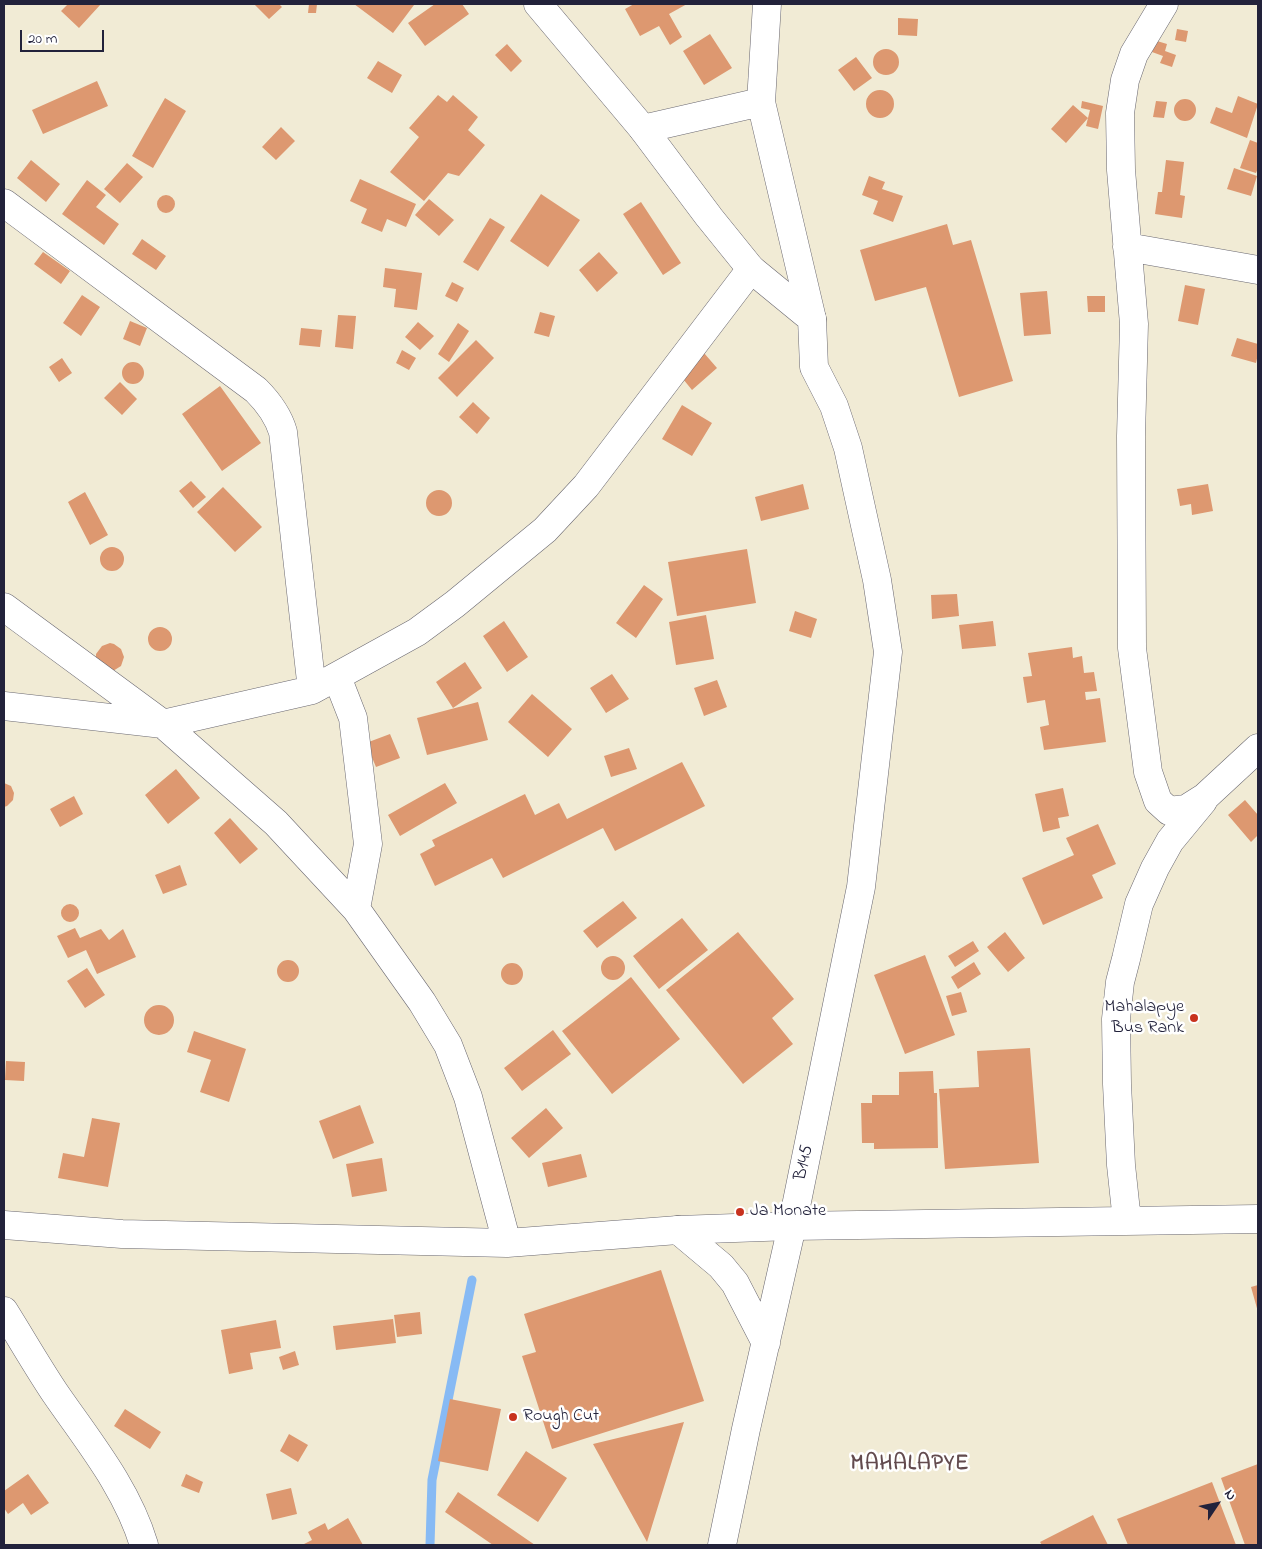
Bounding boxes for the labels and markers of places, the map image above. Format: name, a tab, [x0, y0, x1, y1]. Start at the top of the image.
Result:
place label: Mahalapye Bus Rank	[1104, 997, 1184, 1040]
marker: Mahalapye Bus Rank	[1188, 1012, 1200, 1024]
place label: Ja Monate	[750, 1201, 826, 1223]
marker: Ja Monate	[734, 1206, 746, 1218]
place label: Rough Cut	[523, 1406, 599, 1428]
marker: Rough Cut	[507, 1411, 519, 1423]

